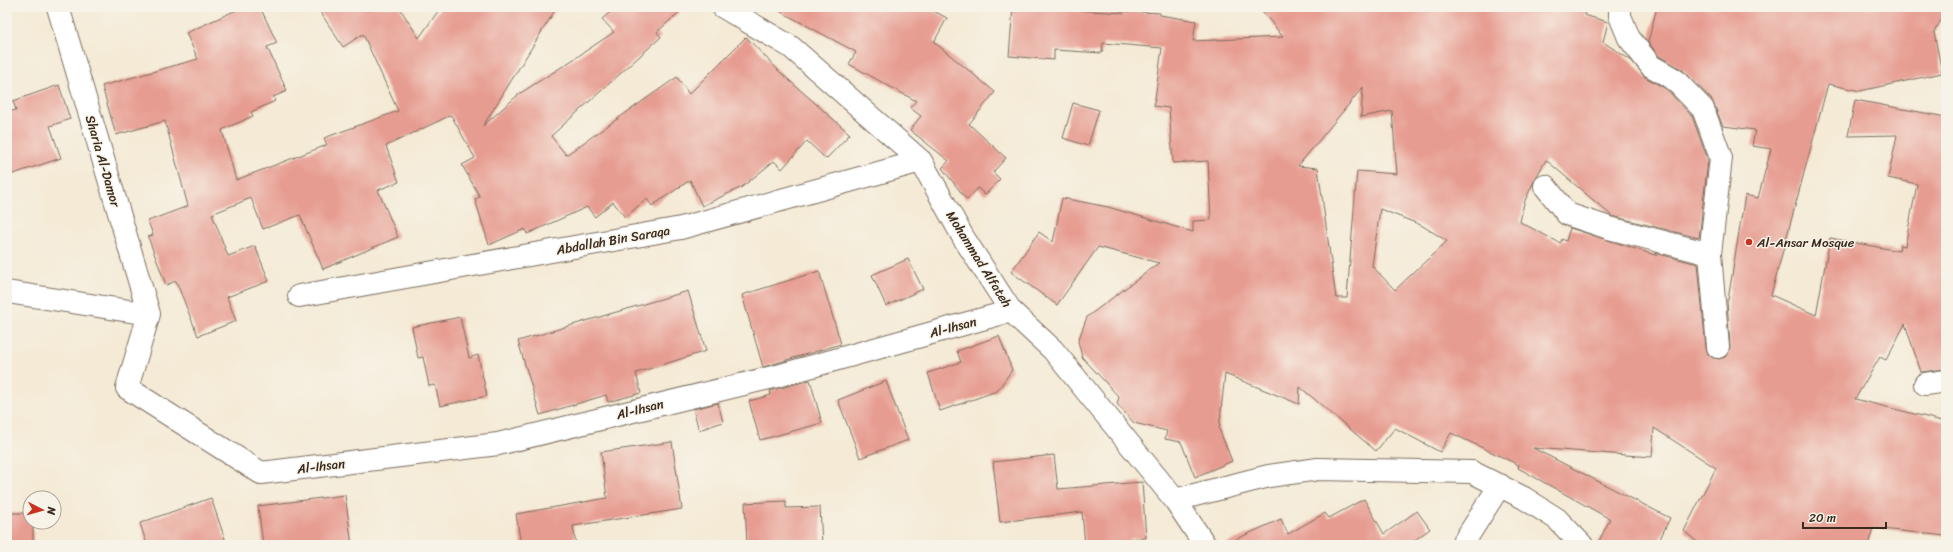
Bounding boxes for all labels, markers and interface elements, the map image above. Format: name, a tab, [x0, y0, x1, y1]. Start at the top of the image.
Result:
street label: Sharia Al-Damor	[79, 112, 127, 210]
street label: Mohammad Alfateh	[940, 206, 1018, 312]
street label: Abdallah Bin Saraqa	[553, 219, 672, 261]
place label: Al-Ansar Mosque	[1756, 231, 1855, 254]
marker: Al-Ansar Mosque	[1744, 237, 1754, 247]
street label: Al-Ihsan	[926, 310, 979, 345]
street label: Al-Ihsan	[613, 392, 666, 426]
street label: Al-Ihsan	[295, 452, 346, 480]
north arrow	[22, 490, 62, 530]
scale bar	[1803, 504, 1886, 530]
text: N	[42, 505, 61, 516]
text: 20 m	[1809, 507, 1836, 529]

